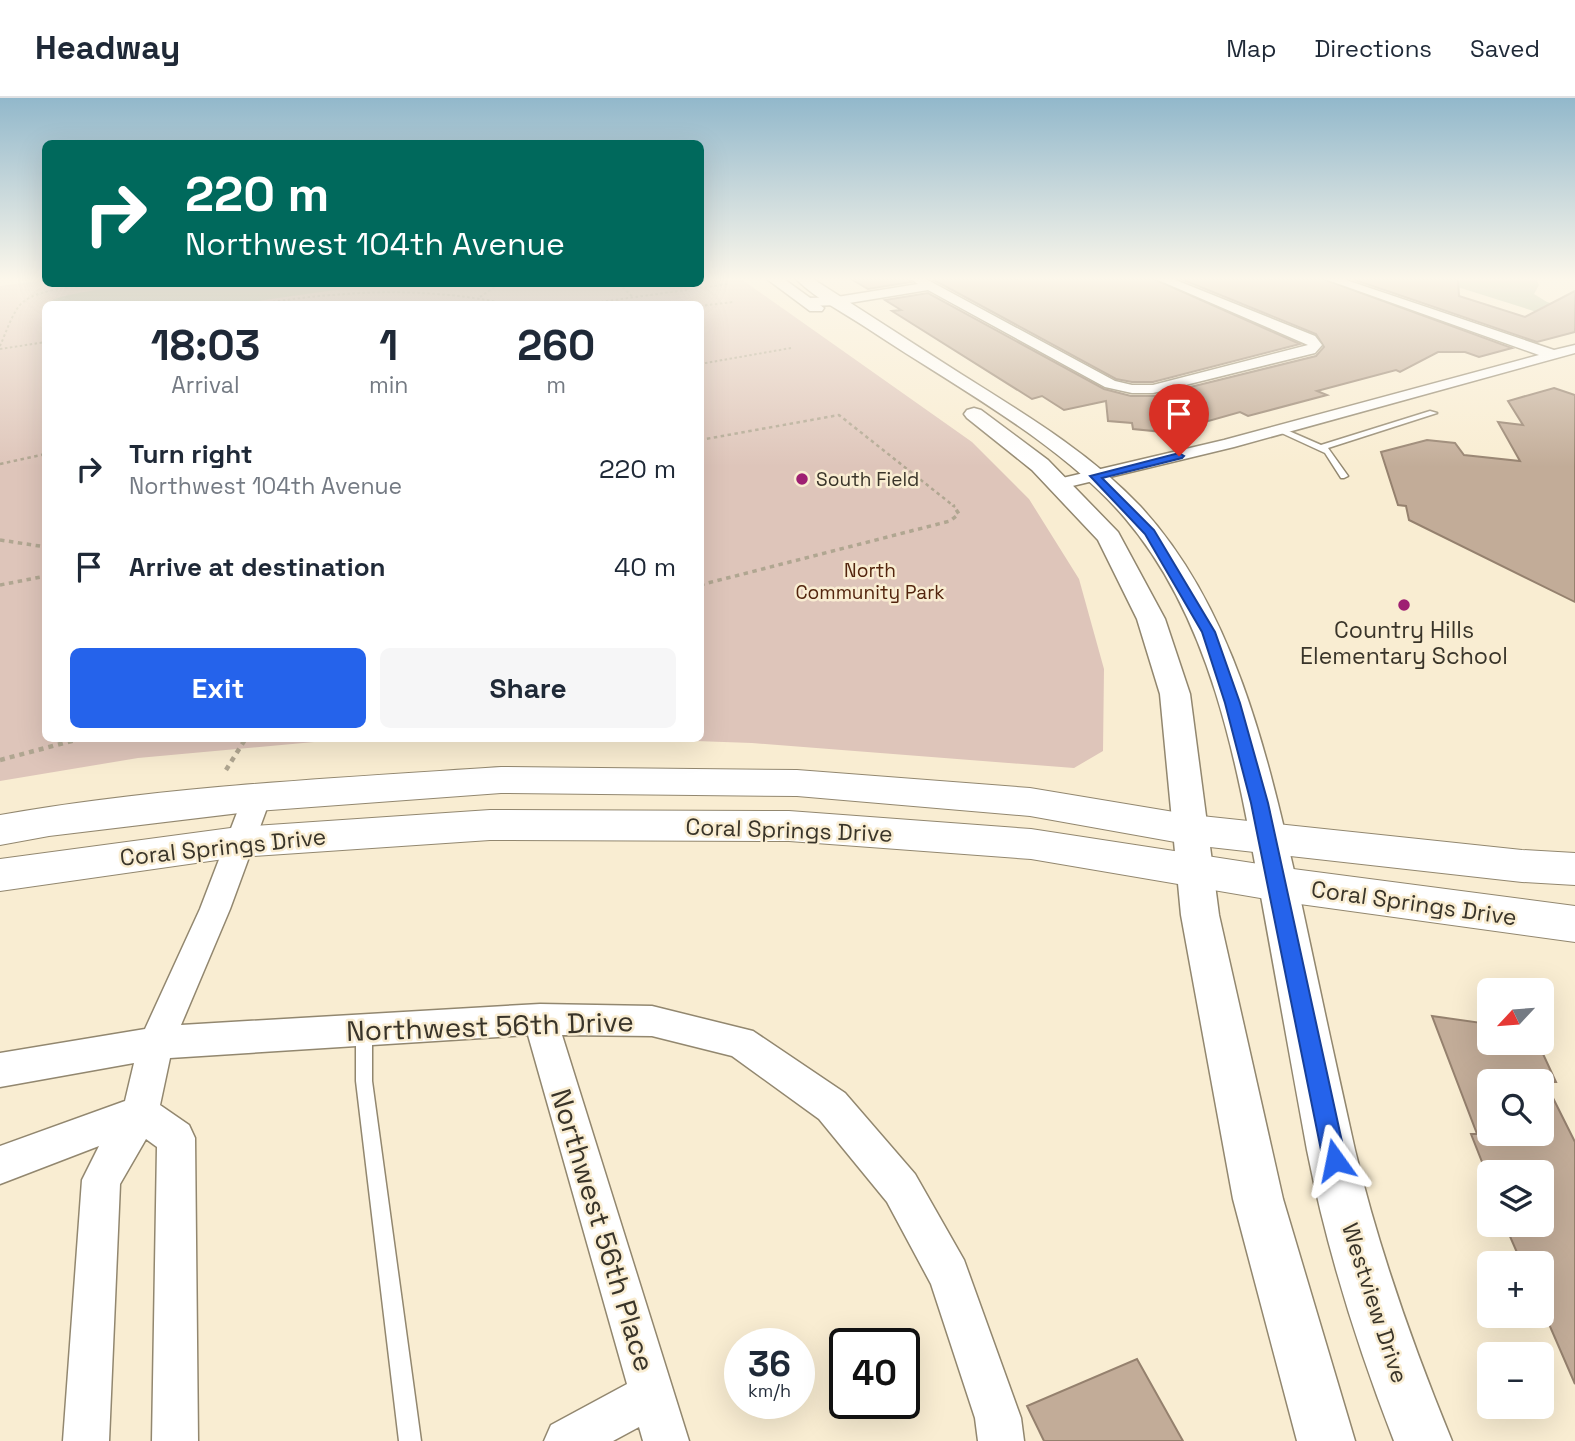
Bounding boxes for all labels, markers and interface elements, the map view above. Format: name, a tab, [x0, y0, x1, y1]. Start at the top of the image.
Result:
text: Headway	[35, 27, 180, 69]
text: Map	[1226, 33, 1276, 64]
text: Directions	[1314, 33, 1432, 64]
text: Saved	[1470, 33, 1540, 64]
text: 220 m	[185, 163, 329, 225]
icon: right	[70, 168, 161, 259]
text: Northwest 104th Avenue	[185, 224, 565, 264]
text: 18:03	[151, 319, 260, 372]
text: 1	[379, 319, 398, 372]
text: 260	[517, 319, 595, 372]
text: Arrival	[171, 370, 240, 400]
text: min	[369, 370, 408, 400]
text: m	[546, 370, 566, 400]
pin	[1149, 384, 1209, 456]
icon: arrive	[1160, 395, 1198, 433]
text: Turn right	[129, 437, 253, 471]
icon: right	[70, 450, 108, 488]
text: 220 m	[599, 452, 676, 486]
place label: South Field	[816, 467, 919, 492]
text: Northwest 104th Avenue	[129, 471, 402, 501]
marker: South Field	[794, 471, 810, 487]
icon: arrive	[70, 548, 108, 586]
text: Arrive at destination	[129, 550, 386, 584]
text: 40 m	[614, 550, 676, 584]
park label: North Community Park	[795, 558, 945, 605]
marker: Country Hills Elementary School	[1396, 597, 1412, 613]
place label: Country Hills Elementary School	[1300, 615, 1508, 671]
button: Exit	[70, 648, 366, 728]
button: Share	[380, 648, 676, 728]
street label: Coral Springs Drive	[685, 811, 893, 849]
street label: Coral Springs Drive	[118, 821, 328, 873]
street label: Coral Springs Drive	[1309, 874, 1519, 932]
north arrow	[1477, 978, 1554, 1055]
map controls	[1477, 978, 1554, 1419]
street label: Northwest 56th Drive	[346, 1003, 634, 1049]
button: search	[1477, 1069, 1554, 1146]
street label: Northwest 56th Place	[543, 1084, 663, 1376]
position arrow	[1298, 1123, 1372, 1197]
button: layers	[1477, 1160, 1554, 1237]
street label: Westview Drive	[1335, 1219, 1415, 1387]
button: +	[1477, 1251, 1554, 1328]
speed limit sign: 40	[829, 1328, 920, 1419]
text: 36	[748, 1342, 791, 1386]
button: −	[1477, 1342, 1554, 1419]
text: km/h	[748, 1379, 791, 1402]

